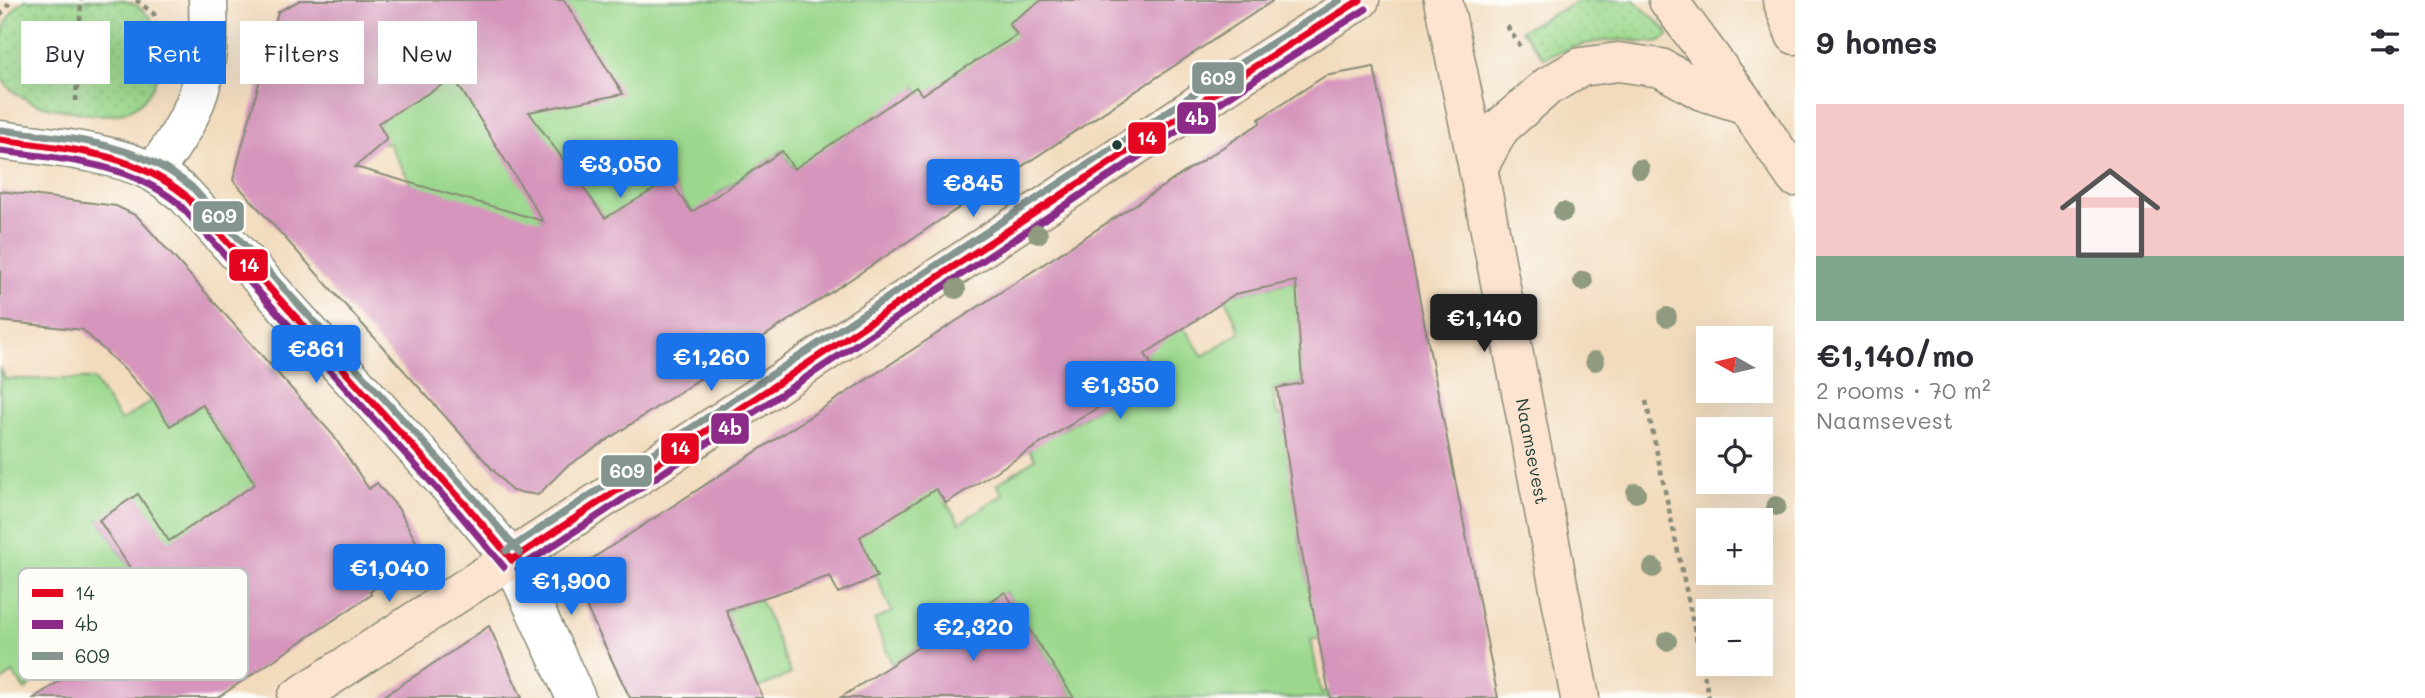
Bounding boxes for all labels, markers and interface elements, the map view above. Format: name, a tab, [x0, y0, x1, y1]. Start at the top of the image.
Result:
chip: Buy	[21, 21, 110, 84]
chip: Rent	[124, 21, 226, 84]
chip: Filters	[240, 21, 364, 84]
chip: New	[378, 21, 477, 84]
text: 9 homes	[1816, 22, 1937, 62]
icon: filters	[2366, 23, 2404, 61]
line badge: 609	[1191, 61, 1245, 95]
text: 609	[1200, 65, 1236, 90]
line badge: 4b	[1176, 101, 1217, 135]
text: 4b	[1185, 105, 1209, 130]
line badge: 14	[1127, 121, 1167, 155]
text: 14	[1137, 125, 1157, 150]
unlabelled marker	[1110, 138, 1124, 152]
pin: €3,050	[563, 140, 677, 200]
text: €3,050	[579, 148, 661, 178]
icon: home	[2047, 150, 2173, 276]
pin: €845	[932, 160, 1014, 219]
text: €845	[943, 167, 1003, 197]
line badge: 609	[192, 200, 245, 233]
text: 609	[201, 203, 237, 228]
line badge: 14	[228, 248, 269, 282]
text: 14	[239, 252, 259, 277]
pin: €1,140	[1427, 294, 1541, 354]
text: €1,140	[1446, 302, 1522, 332]
pin: €861	[275, 326, 357, 385]
north arrow	[1696, 326, 1773, 402]
map controls	[1696, 326, 1773, 676]
text: €861	[287, 333, 345, 363]
pin: €1,260	[654, 334, 768, 393]
text: €1,140/mo	[1816, 335, 1974, 375]
text: €1,260	[672, 341, 750, 371]
pin: €1,350	[1063, 362, 1177, 421]
text: €1,350	[1081, 369, 1159, 399]
text: 2 rooms · 70 m²	[1816, 375, 1991, 405]
street label: Naamsevest	[1511, 396, 1554, 506]
text: Naamsevest	[1816, 405, 1953, 435]
line badge: 4b	[710, 412, 750, 445]
text: 4b	[718, 415, 742, 440]
button: locate	[1696, 417, 1773, 494]
line badge: 14	[660, 432, 700, 465]
text: 14	[670, 435, 690, 460]
line badge: 609	[600, 454, 653, 488]
text: 609	[609, 458, 645, 483]
button: +	[1696, 508, 1773, 585]
pin: €1,040	[332, 544, 446, 604]
text: €1,040	[349, 552, 429, 582]
pin: €1,900	[514, 558, 628, 617]
text: €1,900	[531, 565, 611, 595]
legend	[18, 568, 248, 680]
text: 14	[75, 580, 95, 605]
button: −	[1696, 599, 1773, 676]
pin: €2,320	[916, 604, 1030, 663]
text: 4b	[75, 611, 98, 636]
text: €2,320	[933, 611, 1013, 641]
text: 609	[75, 643, 109, 668]

